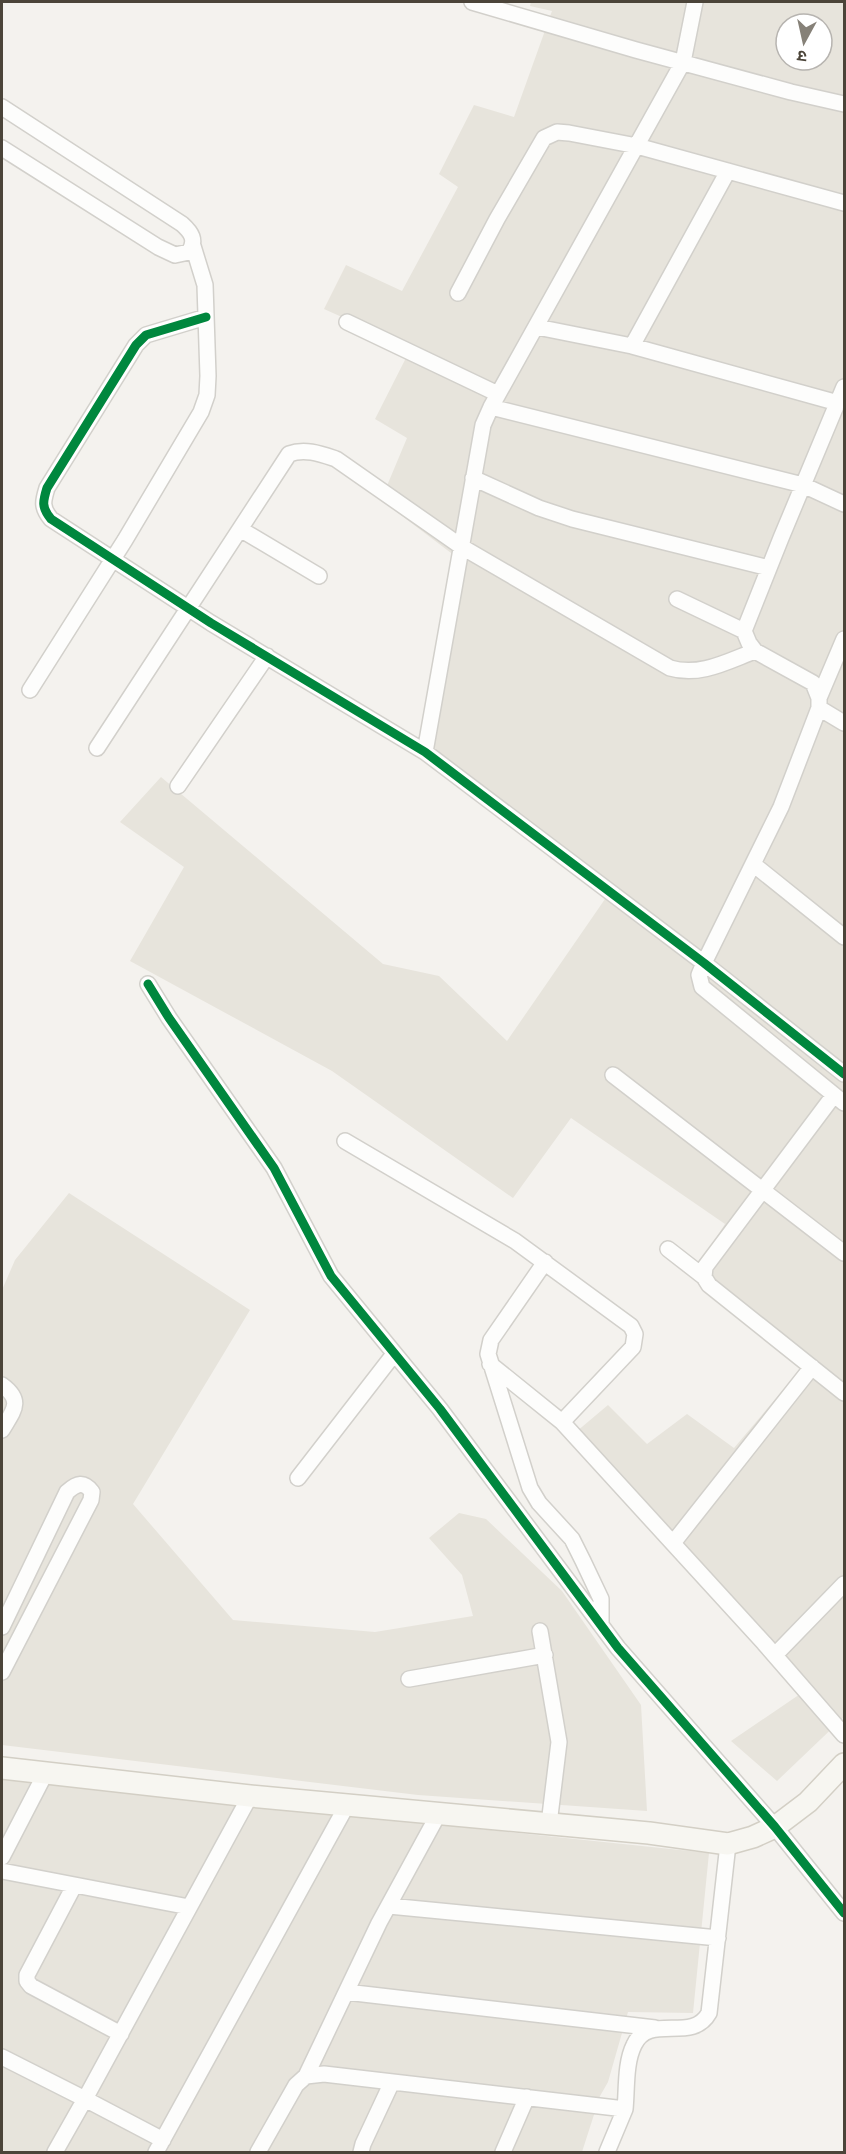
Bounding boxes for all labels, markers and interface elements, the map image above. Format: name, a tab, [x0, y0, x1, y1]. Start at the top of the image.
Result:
north arrow	[774, 12, 834, 72]
text: उ	[795, 44, 808, 69]

